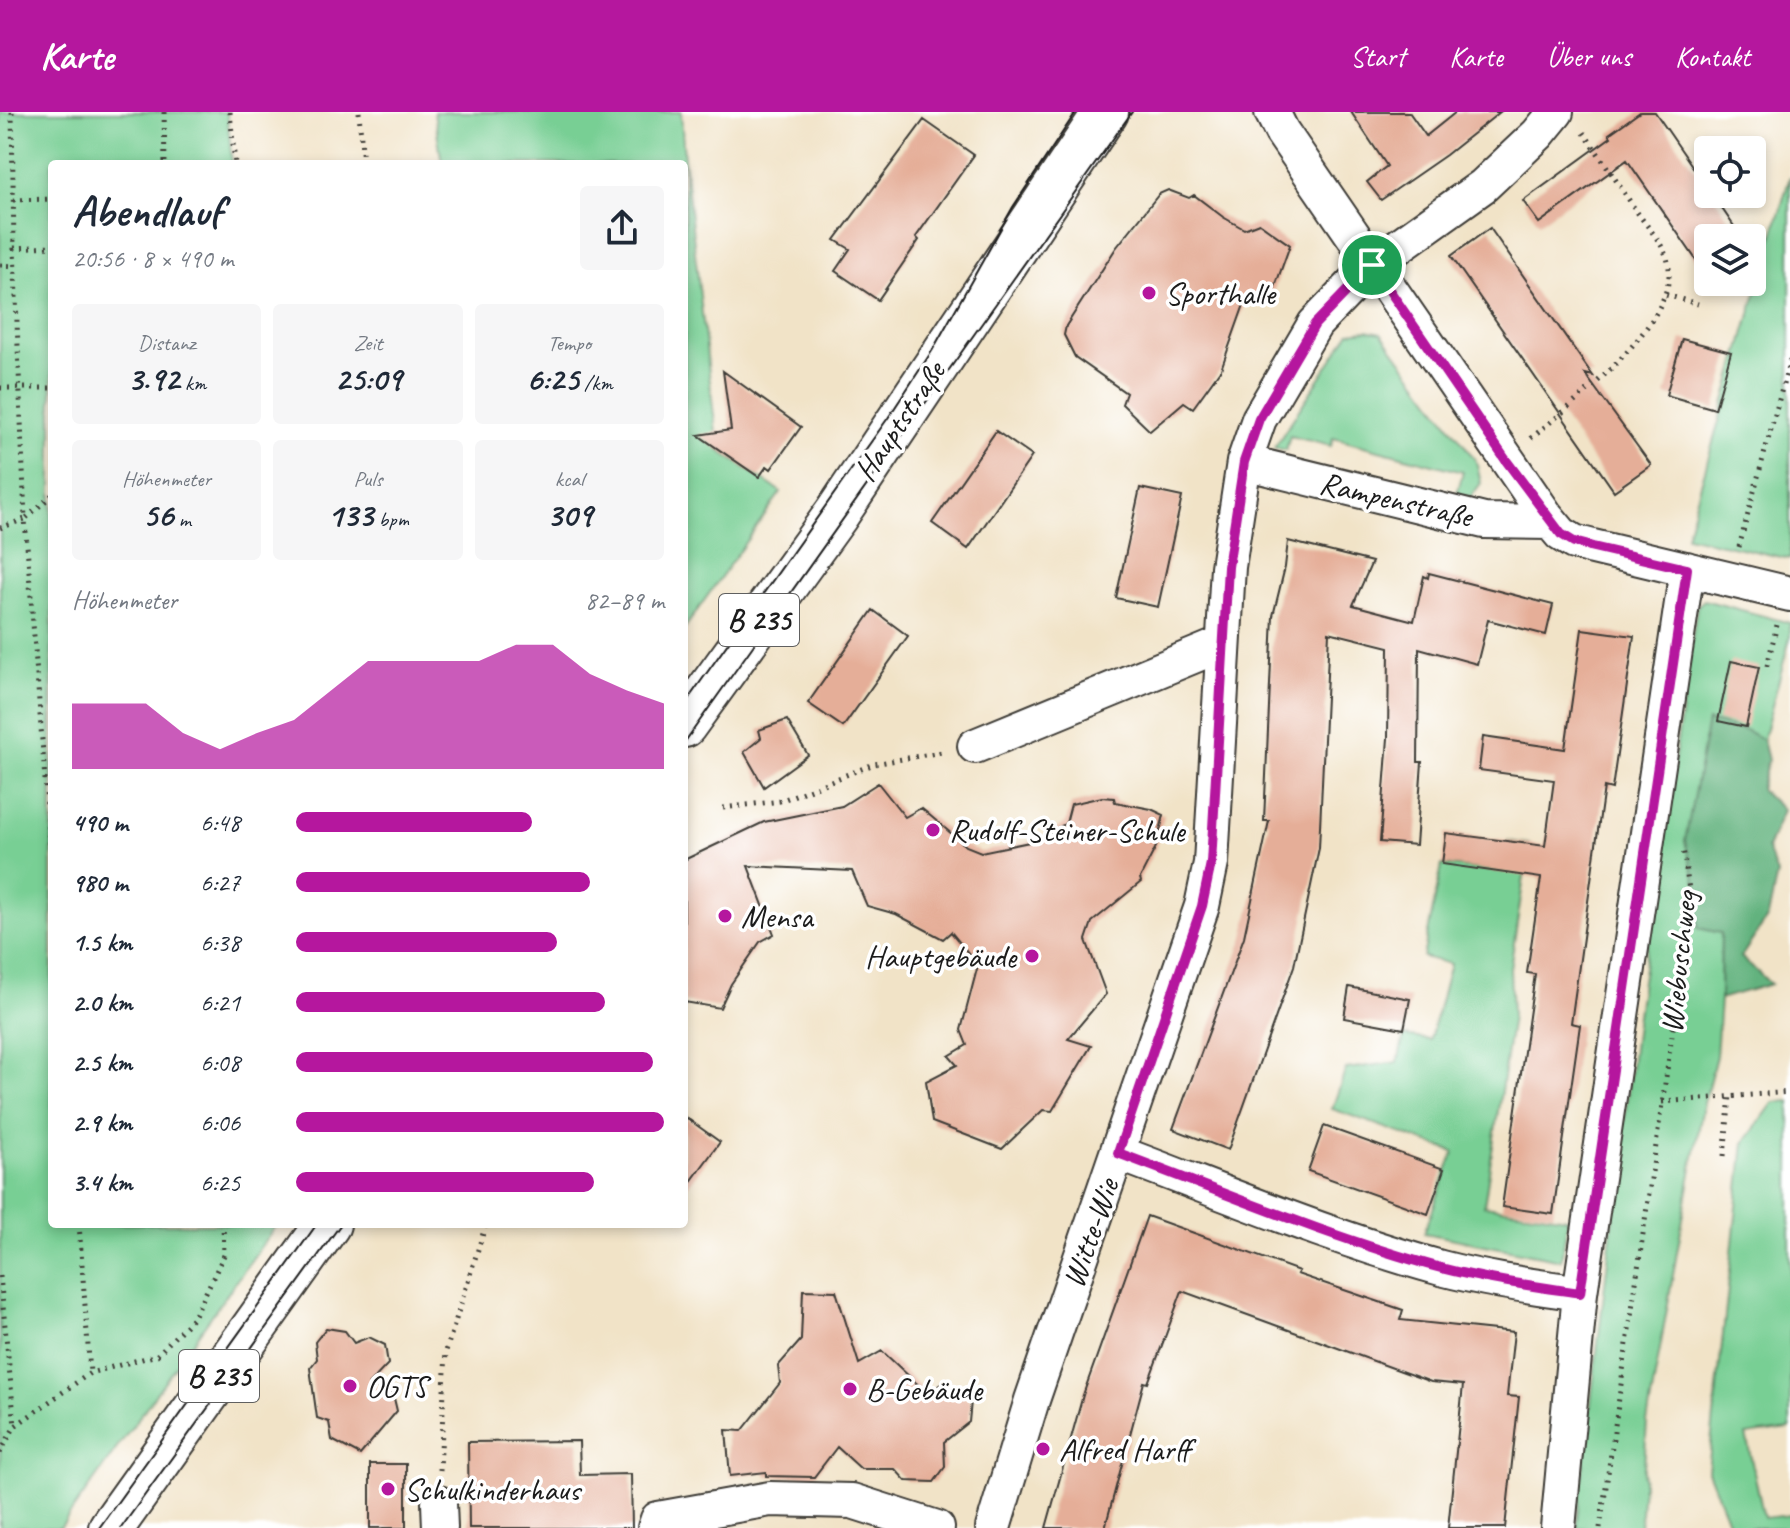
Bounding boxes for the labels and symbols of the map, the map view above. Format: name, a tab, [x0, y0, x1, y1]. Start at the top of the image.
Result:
pin	[1338, 231, 1406, 299]
place label: Sporthalle	[1165, 273, 1278, 314]
marker: Sporthalle	[1140, 284, 1158, 302]
street label: Hauptstraße	[844, 351, 956, 489]
street label: Rampenstraße	[1316, 462, 1479, 537]
road number: B 235	[719, 594, 799, 646]
place label: Rudolf-Steiner-Schule	[949, 810, 1187, 851]
marker: Rudolf-Steiner-Schule	[924, 821, 942, 839]
street label: Wiebuschweg	[1651, 888, 1706, 1035]
place label: Mensa	[741, 896, 815, 937]
marker: Mensa	[716, 907, 734, 925]
place label: Hauptgebäude	[865, 936, 1019, 977]
marker: Hauptgebäude	[1023, 947, 1041, 965]
street label: Witte-Wie	[1053, 1171, 1129, 1293]
road number: B 235	[179, 1350, 259, 1402]
place label: OGTS	[366, 1366, 432, 1407]
place label: B-Gebäude	[866, 1369, 984, 1410]
marker: OGTS	[341, 1377, 359, 1395]
marker: B-Gebäude	[841, 1380, 859, 1398]
place label: Alfred Harff	[1059, 1429, 1197, 1470]
marker: Alfred Harff	[1034, 1440, 1052, 1458]
place label: Schulkinderhaus	[404, 1469, 583, 1510]
marker: Schulkinderhaus	[379, 1480, 397, 1498]

